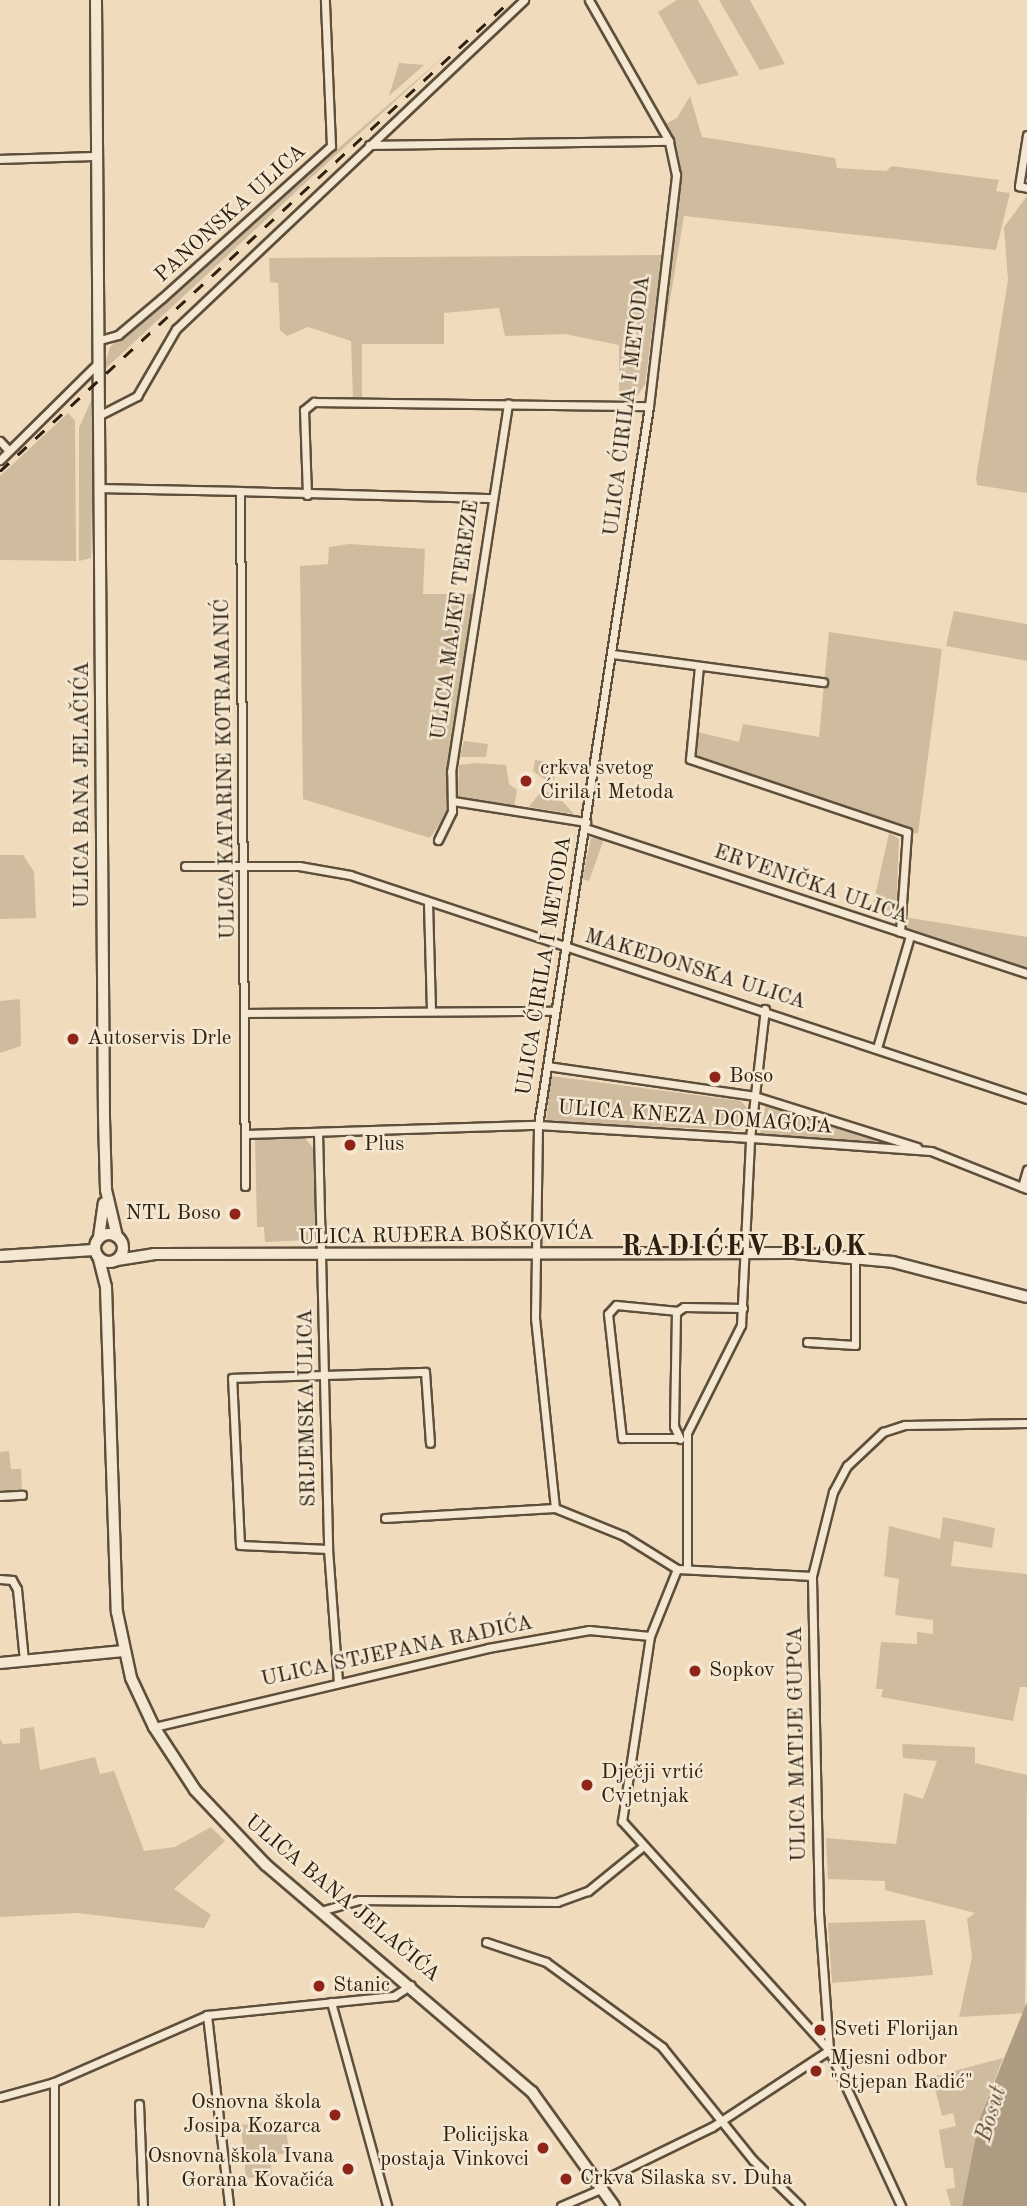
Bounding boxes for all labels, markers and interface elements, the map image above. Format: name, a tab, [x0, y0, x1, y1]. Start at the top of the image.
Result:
street label: PANONSKA ULICA	[150, 140, 312, 288]
street label: ULICA ĆIRILA I METODA	[600, 274, 656, 538]
street label: ULICA MAJKE TEREZE	[427, 498, 485, 742]
street label: ULICA KATARINE KOTRAMANIĆ	[210, 598, 242, 940]
street label: ULICA BANA JELAČIĆA	[70, 661, 96, 909]
place label: crkva svetog Ćirila i Metoda	[540, 756, 674, 806]
marker: crkva svetog Ćirila i Metoda	[518, 773, 534, 789]
street label: ULICA ĆIRILA I METODA	[512, 834, 578, 1098]
street label: ERVENIČKA ULICA	[710, 840, 912, 930]
street label: MAKEDONSKA ULICA	[581, 924, 809, 1016]
place label: Autoservis Drle	[87, 1026, 232, 1052]
marker: Autoservis Drle	[65, 1031, 81, 1047]
place label: Boso	[729, 1064, 773, 1090]
marker: Boso	[707, 1069, 723, 1085]
street label: ULICA KNEZA DOMAGOJA	[557, 1096, 833, 1140]
place label: Plus	[364, 1132, 404, 1158]
marker: Plus	[342, 1137, 358, 1153]
place label: NTL Boso	[125, 1201, 221, 1227]
marker: NTL Boso	[227, 1206, 243, 1222]
street label: ULICA RUĐERA BOŠKOVIĆA	[298, 1221, 594, 1251]
district label: RADIĆEV BLOK	[623, 1231, 867, 1265]
street label: SRIJEMSKA ULICA	[294, 1309, 322, 1507]
street label: ULICA STJEPANA RADIĆA	[259, 1611, 535, 1693]
street label: ULICA MATIJE GUPCA	[783, 1626, 813, 1862]
place label: Sopkov	[709, 1658, 775, 1684]
marker: Sopkov	[687, 1663, 703, 1679]
place label: Dječji vrtić Cvjetnjak	[601, 1760, 703, 1810]
marker: Dječji vrtić Cvjetnjak	[579, 1777, 595, 1793]
street label: ULICA BANA JELAČIĆA	[239, 1810, 445, 1988]
place label: Stanic	[333, 1973, 390, 1999]
marker: Stanic	[311, 1978, 327, 1994]
place label: Sveti Florijan	[834, 2017, 959, 2043]
marker: Sveti Florijan	[812, 2022, 828, 2038]
place label: Mjesni odbor "Stjepan Radić"	[830, 2046, 973, 2096]
marker: Mjesni odbor "Stjepan Radić"	[808, 2063, 824, 2079]
water label: Bosut	[971, 2083, 1013, 2145]
place label: Osnovna škola Josipa Kozarca	[183, 2090, 321, 2140]
marker: Osnovna škola Josipa Kozarca	[327, 2107, 343, 2123]
place label: Policijska postaja Vinkovci	[380, 2123, 529, 2173]
marker: Policijska postaja Vinkovci	[535, 2140, 551, 2156]
place label: Osnovna škola Ivana Gorana Kovačića	[147, 2144, 334, 2194]
marker: Osnovna škola Ivana Gorana Kovačića	[340, 2161, 356, 2177]
place label: Crkva Silaska sv. Duha	[580, 2166, 793, 2192]
marker: Crkva Silaska sv. Duha	[558, 2171, 574, 2187]

